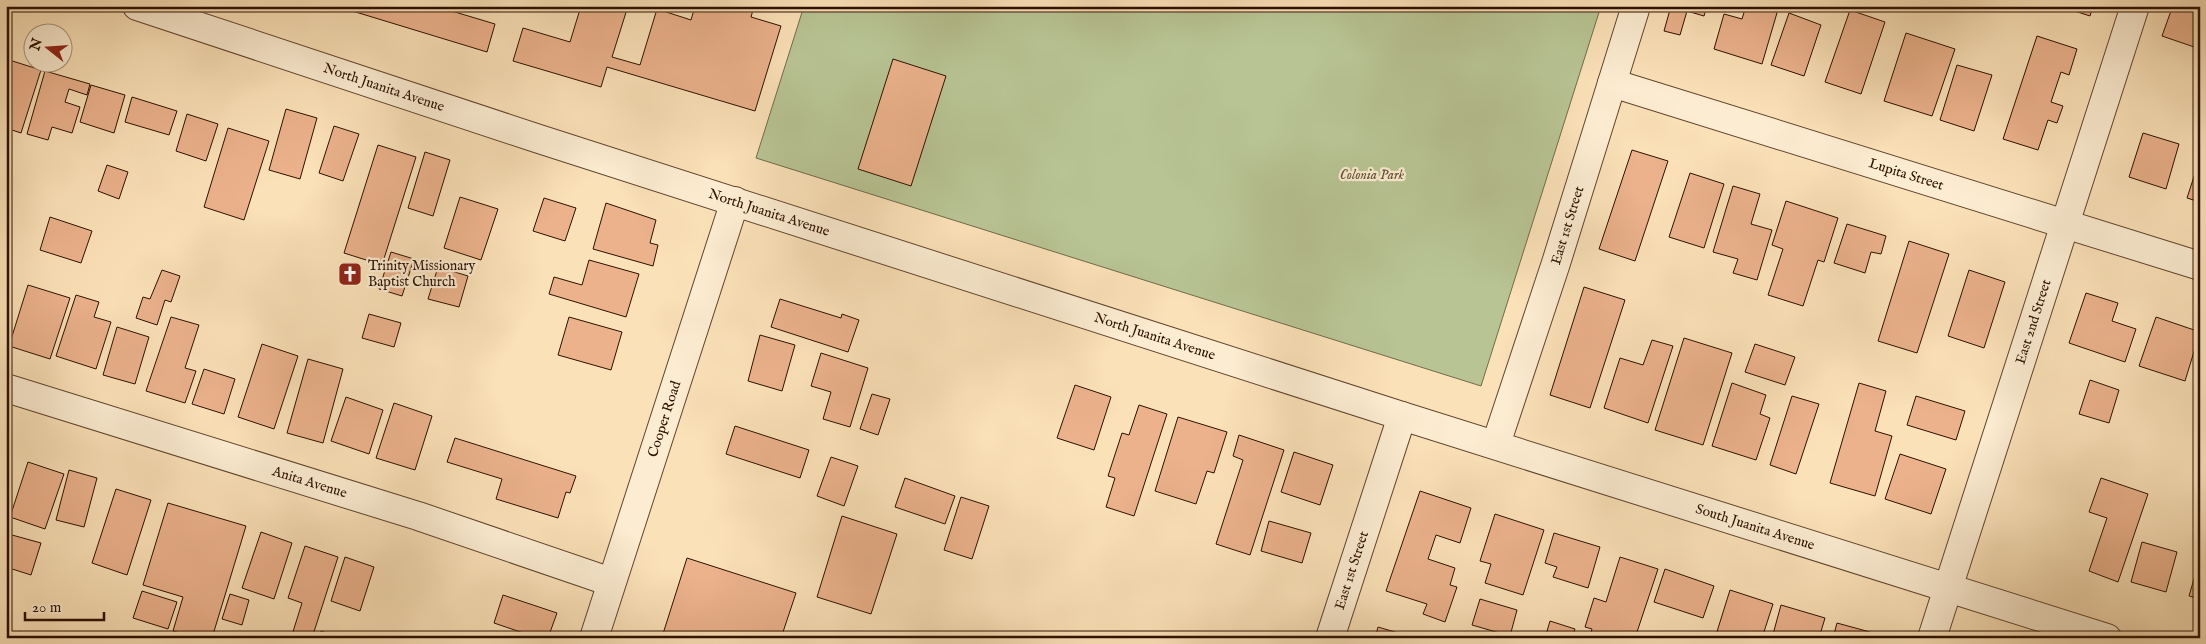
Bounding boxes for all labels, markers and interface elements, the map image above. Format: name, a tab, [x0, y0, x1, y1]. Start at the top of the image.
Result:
north arrow	[22, 22, 72, 72]
text: N	[26, 36, 47, 54]
street label: North Juanita Avenue	[321, 59, 447, 116]
street label: Lupita Street	[1867, 154, 1946, 195]
park label: Colonia Park	[1340, 166, 1405, 184]
street label: East 1st Street	[1547, 184, 1588, 267]
street label: North Juanita Avenue	[706, 185, 832, 241]
place label: Trinity Missionary Baptist Church	[368, 257, 476, 291]
church icon: Trinity Missionary Baptist Church	[337, 261, 363, 287]
street label: East 2nd Street	[2012, 277, 2056, 367]
street label: North Juanita Avenue	[1092, 309, 1218, 365]
street label: Cooper Road	[644, 378, 685, 459]
street label: Anita Avenue	[269, 462, 350, 503]
street label: South Juanita Avenue	[1693, 500, 1817, 555]
street label: East 1st Street	[1331, 529, 1373, 612]
scale bar	[25, 589, 104, 621]
text: 20 m	[32, 598, 62, 617]

